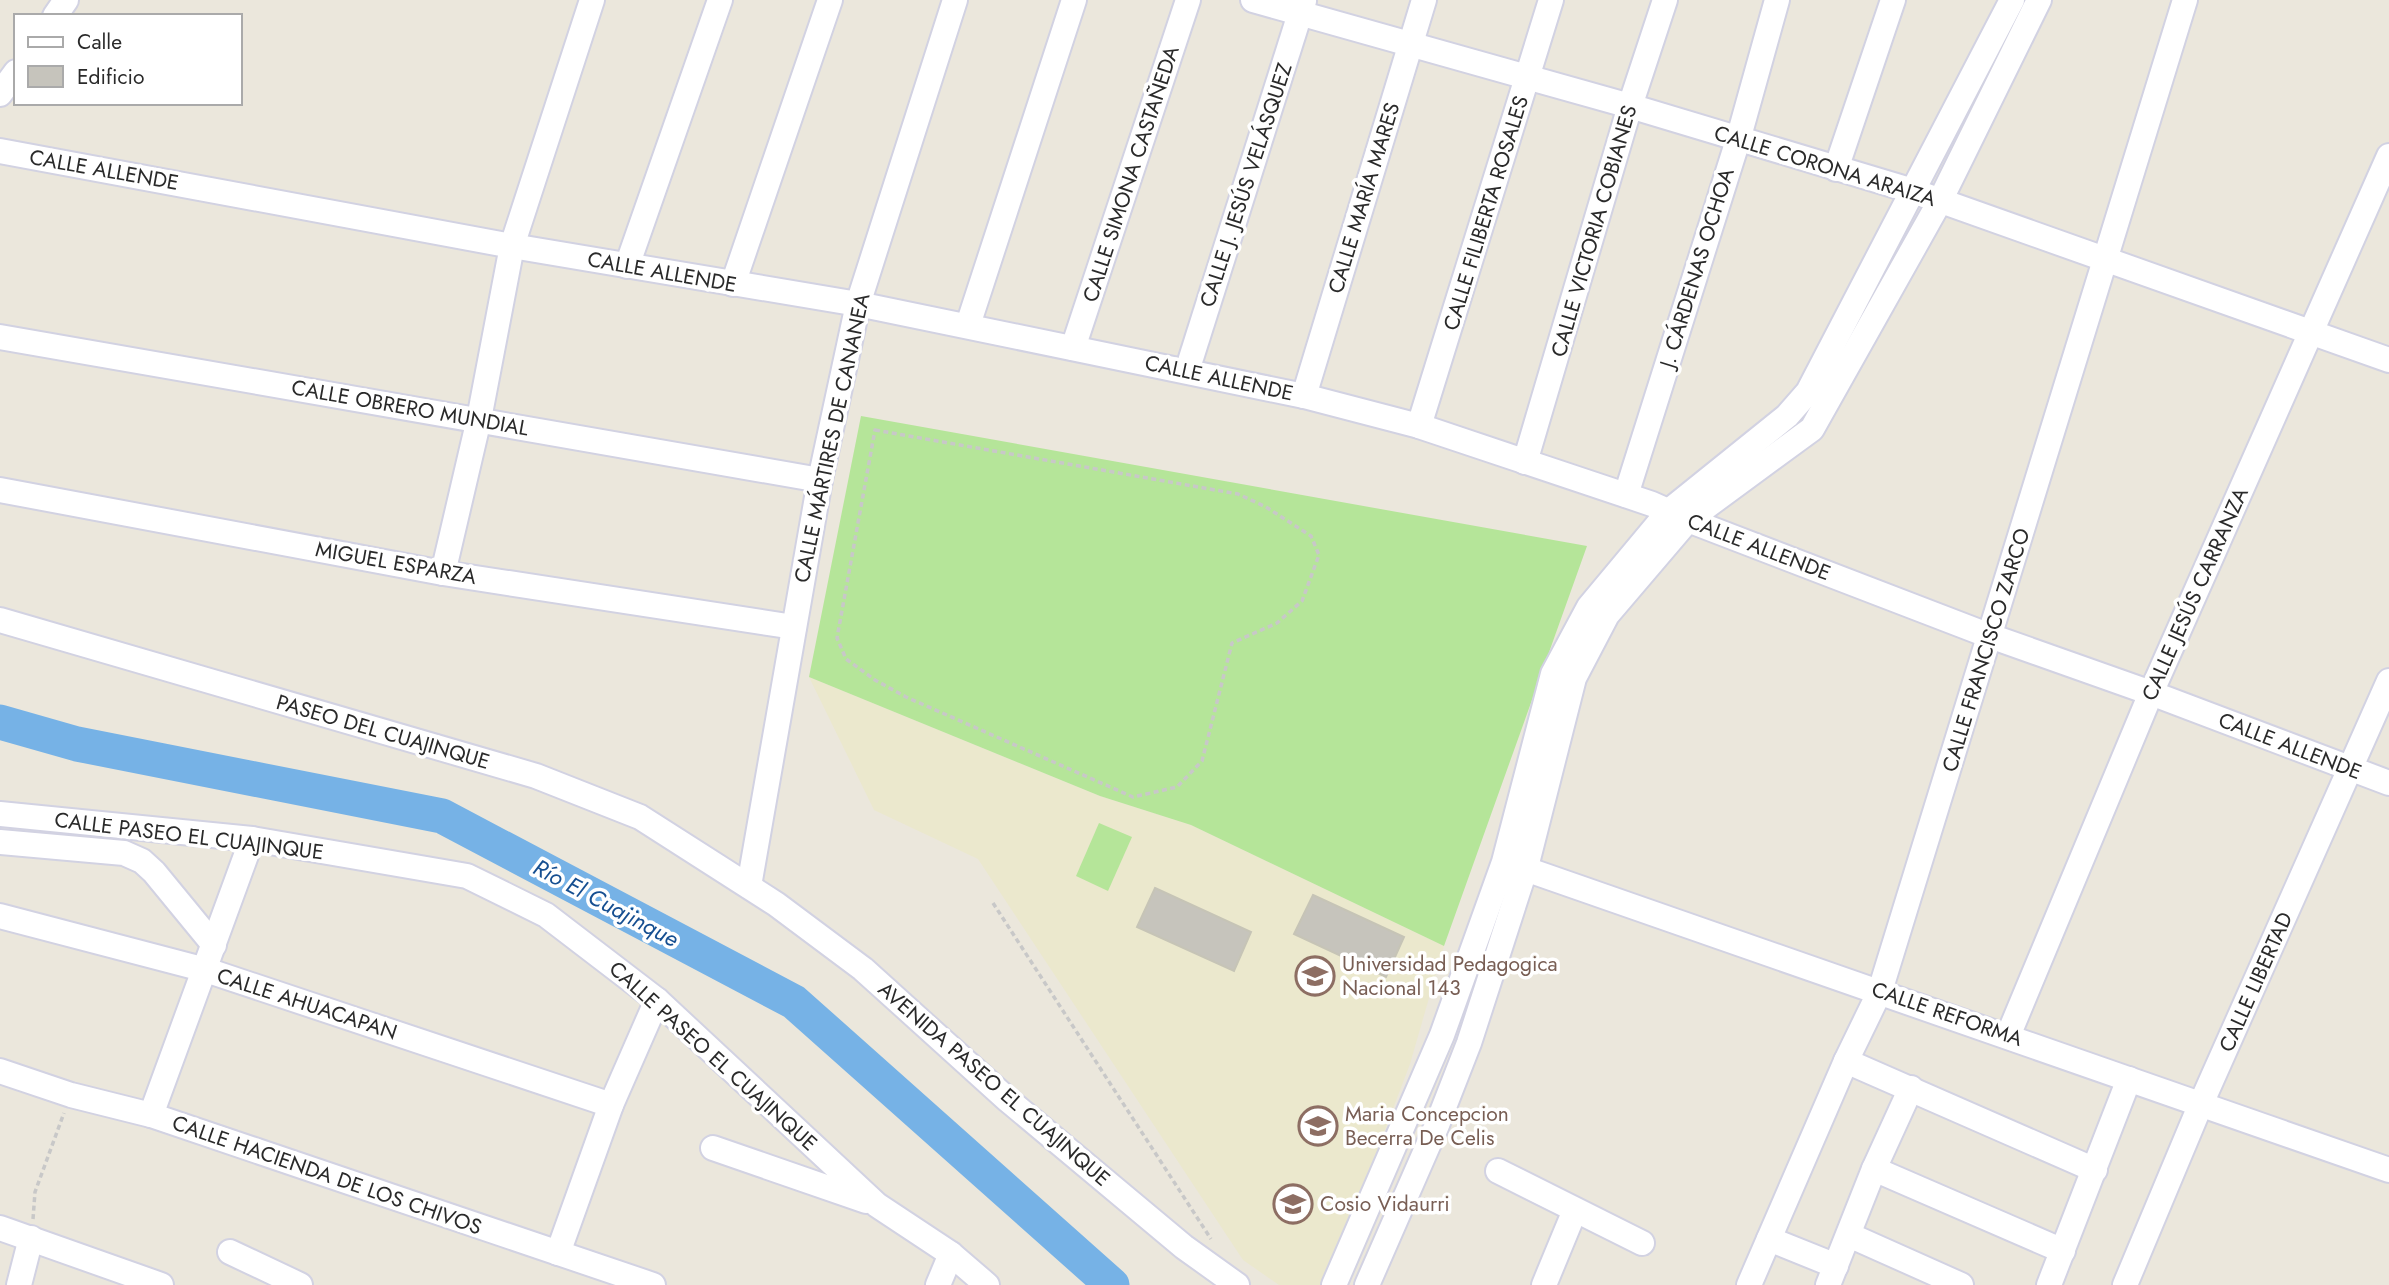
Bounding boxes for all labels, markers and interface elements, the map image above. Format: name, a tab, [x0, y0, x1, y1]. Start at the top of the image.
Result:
legend	[14, 14, 242, 105]
text: Calle	[77, 27, 122, 57]
street label: CALLE SIMONA CASTAÑEDA	[1075, 42, 1187, 306]
street label: CALLE J. JESÚS VELÁSQUEZ	[1192, 59, 1300, 311]
text: Edificio	[77, 62, 144, 92]
street label: CALLE FILIBERTA ROSALES	[1436, 92, 1536, 334]
street label: CALLE MARÍA MARES	[1321, 99, 1407, 297]
street label: CALLE VICTORIA COBIANES	[1544, 101, 1644, 361]
street label: CALLE CORONA ARAIZA	[1710, 118, 1940, 214]
street label: CALLE ALLENDE	[27, 142, 181, 198]
street label: J. CÁRDENAS OCHOA	[1652, 165, 1742, 374]
street label: CALLE ALLENDE	[585, 244, 739, 300]
street label: CALLE MÁRTIRES DE CANANEA	[787, 290, 877, 586]
street label: CALLE ALLENDE	[1142, 348, 1296, 408]
street label: CALLE OBRERO MUNDIAL	[289, 372, 531, 444]
street label: CALLE JESÚS CARRANZA	[2134, 482, 2256, 705]
street label: CALLE ALLENDE	[1683, 506, 1835, 588]
street label: CALLE FRANCISCO ZARCO	[1935, 524, 2037, 776]
street label: MIGUEL ESPARZA	[313, 534, 479, 592]
street label: PASEO DEL CUAJINQUE	[273, 687, 493, 777]
street label: CALLE ALLENDE	[2214, 705, 2366, 787]
street label: CALLE PASEO EL CUAJINQUE	[53, 805, 325, 867]
water label: Río El Cuajinque	[527, 850, 685, 956]
street label: CALLE LIBERTAD	[2212, 907, 2300, 1057]
place label: Universidad Pedagogica Nacional 143	[1342, 949, 1558, 1003]
street label: CALLE PASEO EL CUAJINQUE	[602, 954, 824, 1158]
school or university icon: Universidad Pedagogica Nacional 143	[1294, 955, 1336, 997]
street label: CALLE AHUACAPAN	[213, 961, 401, 1047]
street label: CALLE REFORMA	[1868, 974, 2027, 1054]
street label: AVENIDA PASEO EL CUAJINQUE	[871, 975, 1117, 1193]
place label: Maria Concepcion Becerra De Celis	[1345, 1099, 1509, 1153]
school or university icon: Maria Concepcion Becerra De Celis	[1297, 1105, 1339, 1147]
street label: CALLE HACIENDA DE LOS CHIVOS	[168, 1108, 486, 1242]
school or university icon: Cosio Vidaurri	[1272, 1183, 1314, 1225]
place label: Cosio Vidaurri	[1320, 1189, 1450, 1219]

